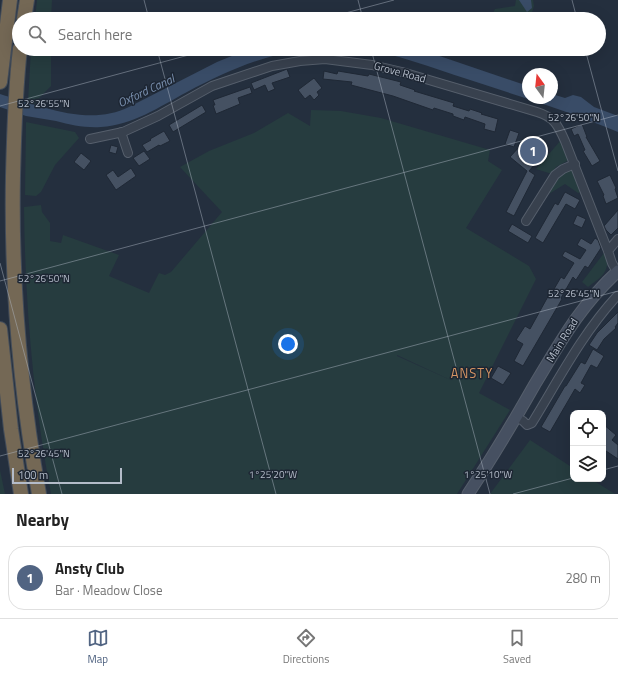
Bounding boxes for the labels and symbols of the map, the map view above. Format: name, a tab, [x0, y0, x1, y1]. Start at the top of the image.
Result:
street label: Grove Road	[372, 57, 428, 87]
water label: Oxford Canal	[114, 68, 179, 112]
north arrow	[522, 68, 558, 104]
text: 52°26'55"N	[18, 96, 70, 111]
text: 52°26'50"N	[548, 110, 600, 125]
pin: 1	[520, 136, 546, 166]
text: 52°26'50"N	[18, 271, 70, 286]
text: 52°26'45"N	[548, 286, 600, 301]
street label: Main Road	[542, 315, 582, 365]
your location	[278, 334, 298, 354]
district label: ANSTY	[451, 363, 493, 383]
text: 52°26'45"N	[18, 446, 70, 461]
scale bar	[12, 466, 122, 485]
text: 1°25'20"W	[249, 467, 297, 482]
text: 1°25'10"W	[464, 467, 512, 482]

